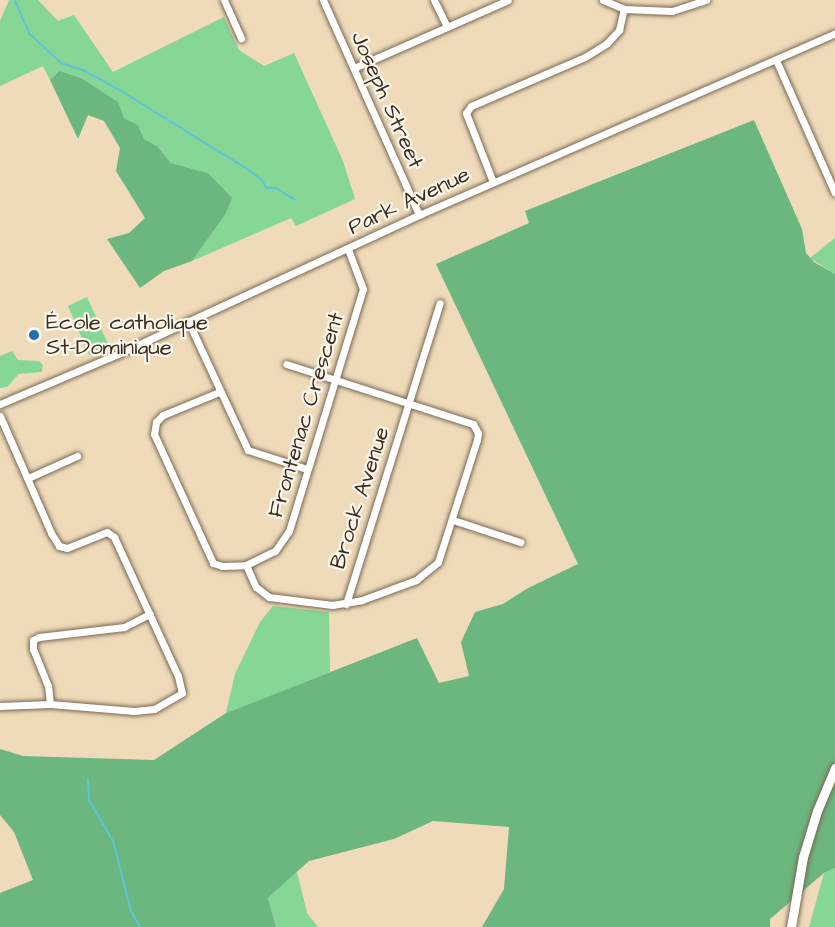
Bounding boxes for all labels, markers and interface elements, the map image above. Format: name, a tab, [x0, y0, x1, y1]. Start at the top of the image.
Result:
street label: Joseph Street	[345, 28, 429, 172]
street label: Park Avenue	[344, 161, 474, 241]
place label: École catholique St-Dominique	[46, 309, 208, 360]
street label: Frontenac Crescent	[262, 309, 350, 521]
marker: École catholique St-Dominique	[27, 328, 41, 342]
street label: Brock Avenue	[325, 424, 395, 572]

